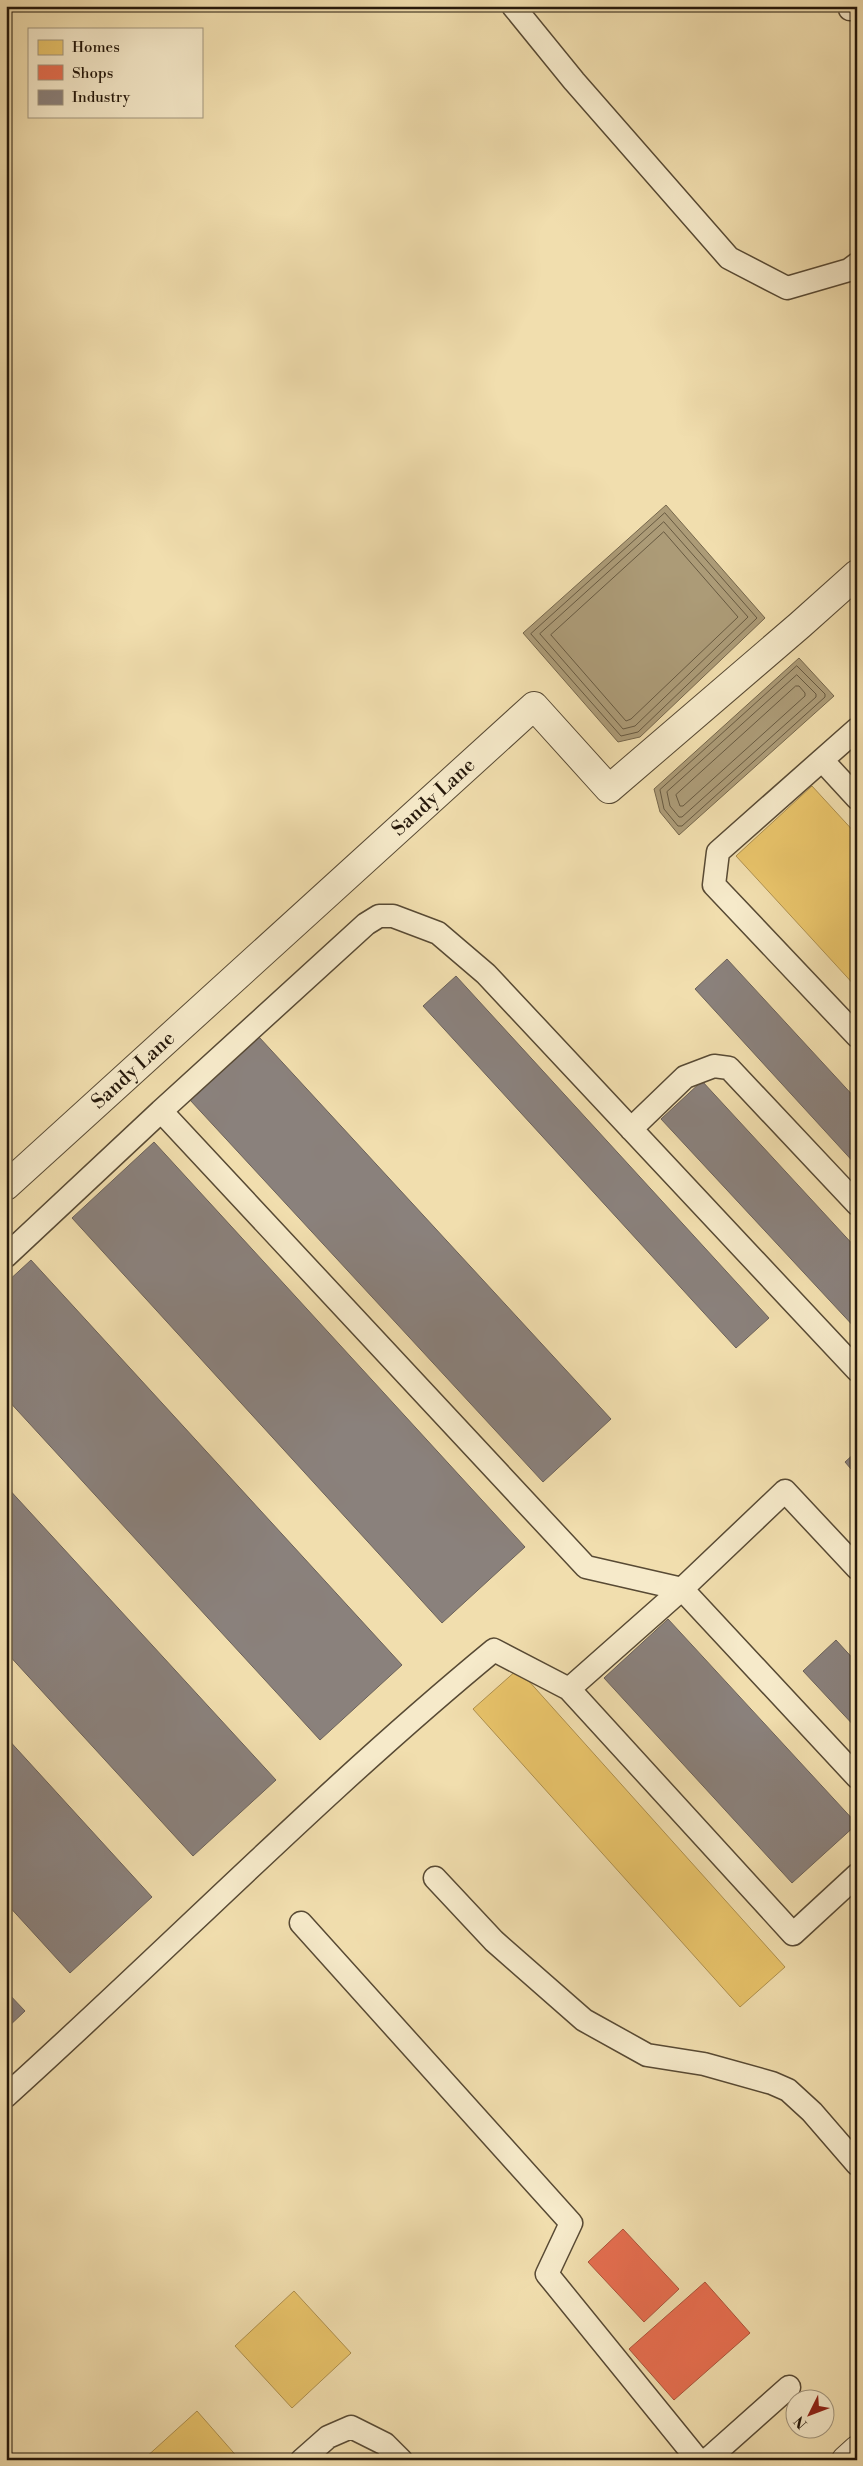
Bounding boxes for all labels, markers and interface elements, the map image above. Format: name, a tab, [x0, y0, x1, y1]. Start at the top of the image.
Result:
legend	[28, 28, 202, 118]
text: Homes	[72, 38, 120, 57]
text: Shops	[72, 64, 113, 83]
text: Industry	[72, 88, 131, 107]
street label: Sandy Lane	[387, 753, 481, 842]
street label: Sandy Lane	[86, 1026, 180, 1115]
north arrow	[786, 2388, 836, 2438]
text: N	[791, 2412, 811, 2432]

